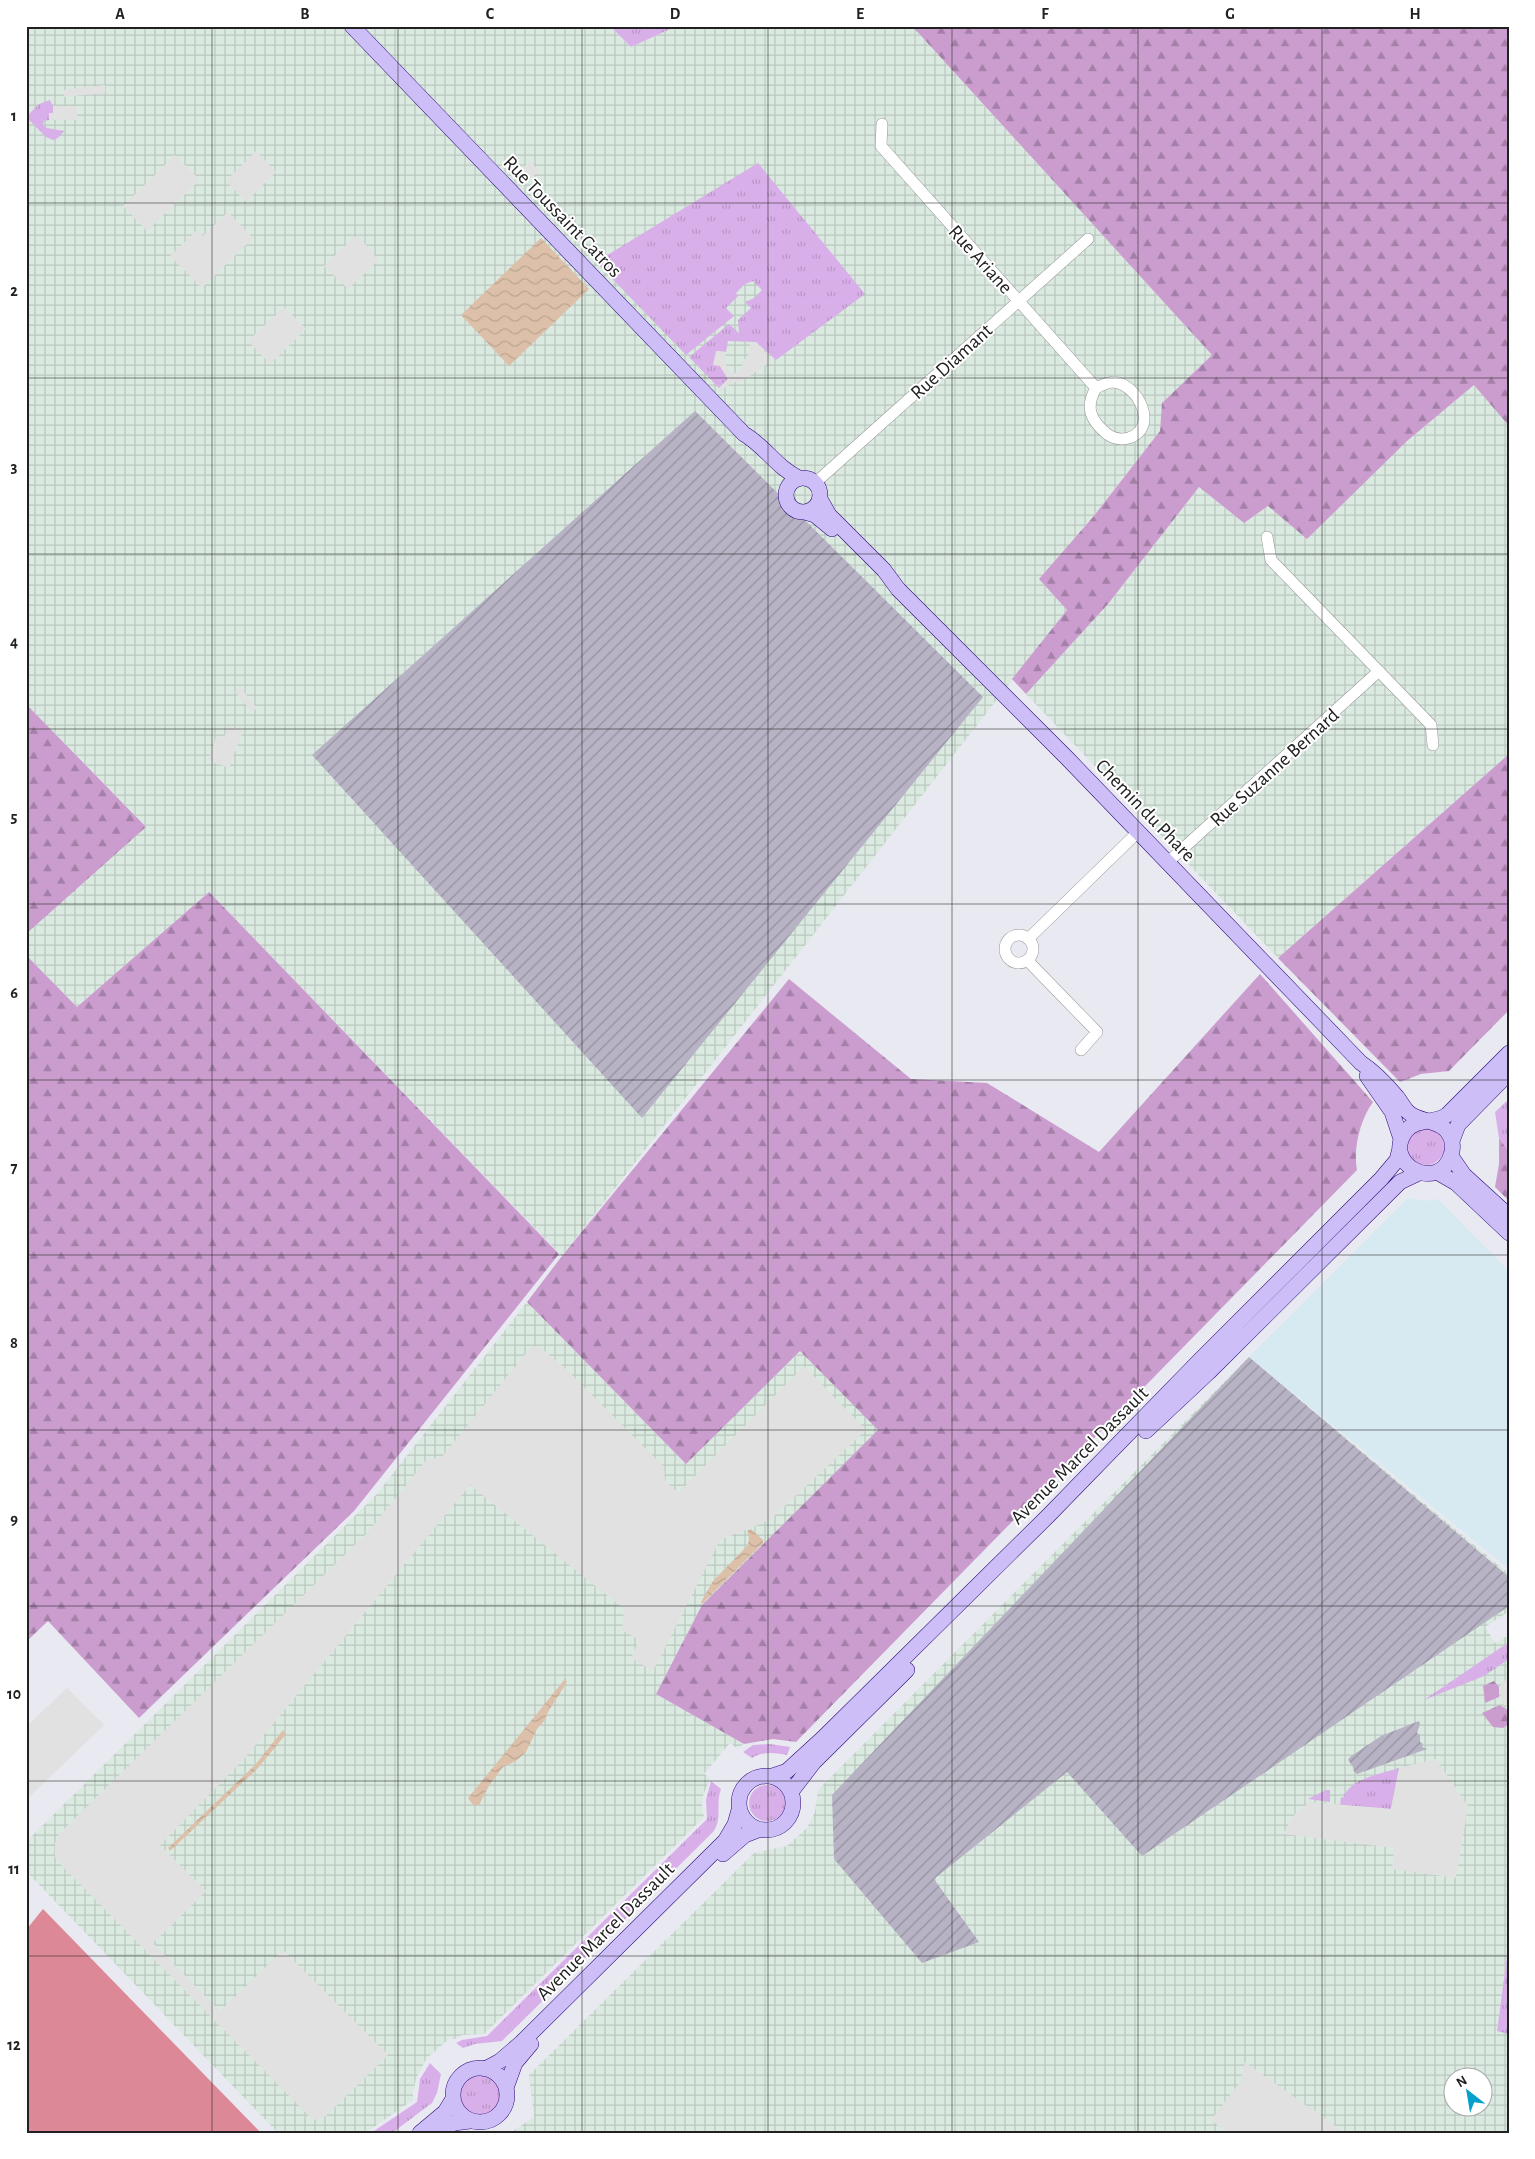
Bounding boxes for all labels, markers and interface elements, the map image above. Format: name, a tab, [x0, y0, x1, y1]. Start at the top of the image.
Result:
text: A	[115, 6, 125, 22]
text: B	[300, 6, 310, 22]
text: C	[486, 6, 495, 22]
text: D	[670, 6, 681, 22]
text: E	[856, 6, 864, 22]
text: F	[1041, 6, 1049, 22]
text: G	[1225, 6, 1235, 22]
text: H	[1409, 6, 1421, 22]
text: 1	[11, 108, 17, 124]
street label: Rue Toussaint Catros	[499, 152, 625, 281]
street label: Rue Ariane	[945, 222, 1016, 298]
text: 2	[10, 283, 18, 299]
street label: Rue Diamant	[907, 320, 997, 403]
text: 3	[11, 459, 18, 475]
text: 4	[10, 634, 18, 650]
street label: Rue Suzanne Bernard	[1206, 705, 1343, 831]
street label: Chemin du Phare	[1092, 756, 1199, 866]
text: 5	[11, 809, 18, 825]
text: 6	[10, 985, 18, 1001]
text: 7	[11, 1160, 18, 1176]
text: 8	[10, 1335, 18, 1351]
street label: Avenue Marcel Dassault	[1007, 1383, 1153, 1528]
text: 9	[10, 1511, 18, 1527]
text: 10	[7, 1686, 21, 1702]
street label: Avenue Marcel Dassault	[533, 1859, 679, 2004]
text: 11	[8, 1861, 20, 1877]
text: 12	[7, 2037, 21, 2053]
north arrow	[1442, 2066, 1492, 2116]
text: N	[1454, 2073, 1470, 2090]

